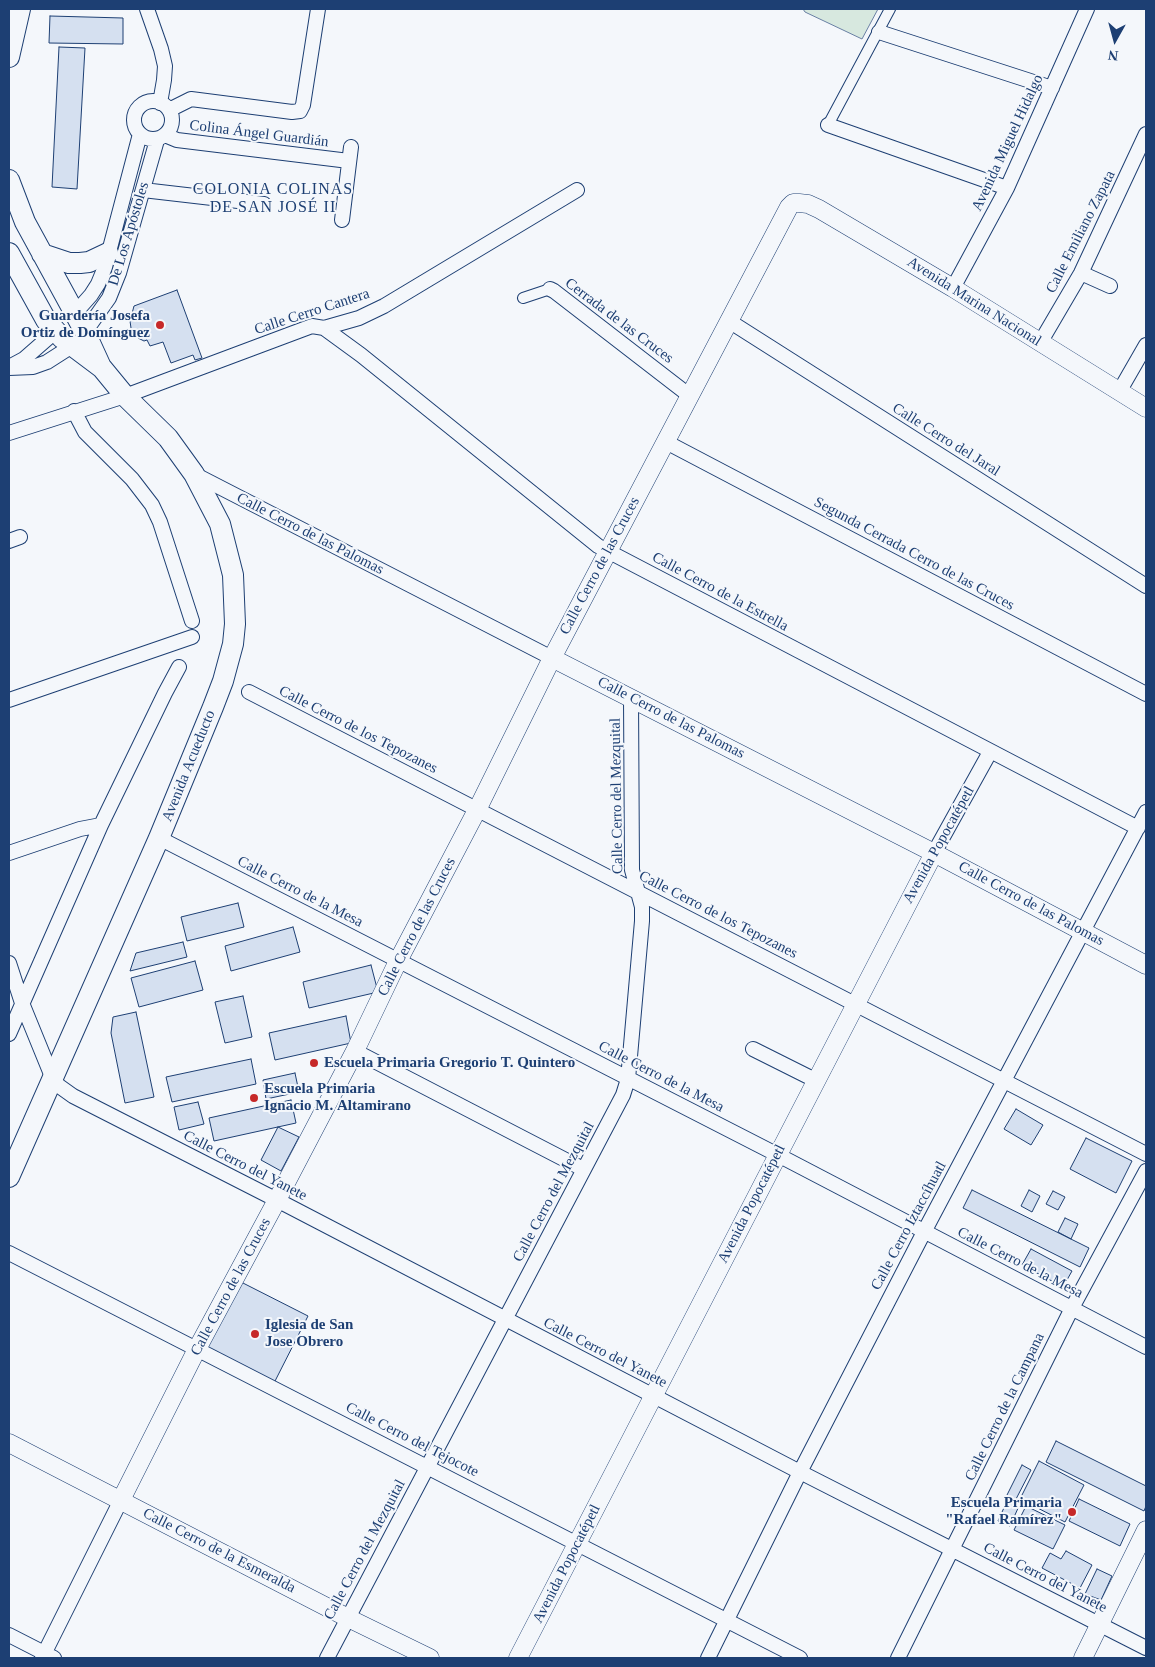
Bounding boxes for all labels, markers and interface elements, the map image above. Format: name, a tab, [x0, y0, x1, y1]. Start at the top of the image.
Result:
north arrow	[1090, 15, 1140, 65]
text: N	[1107, 47, 1119, 63]
street label: Avenida Miguel Hidalgo	[968, 72, 1048, 214]
street label: Colina Ángel Guardián	[188, 117, 330, 151]
street label: Calle Emiliano Zapata	[1042, 168, 1120, 296]
street label: De Los Apóstoles	[105, 180, 153, 288]
district label: COLONIA COLINAS DE SAN JOSÉ II	[191, 180, 355, 218]
street label: Avenida Marina Nacional	[904, 253, 1044, 351]
street label: Cerrada de las Cruces	[561, 274, 677, 368]
street label: Calle Cerro Cantera	[252, 285, 372, 339]
place label: Guardería Josefa Ortiz de Domínguez	[21, 307, 150, 342]
marker: Guardería Josefa Ortiz de Domínguez	[154, 319, 166, 331]
street label: Calle Cerro del Jaral	[889, 400, 1003, 480]
street label: Calle Cerro de las Palomas	[234, 489, 386, 579]
street label: Segunda Cerrada Cerro de las Cruces	[811, 493, 1017, 615]
street label: Calle Cerro de las Cruces	[556, 494, 644, 638]
street label: Calle Cerro de la Estrella	[649, 548, 791, 636]
street label: Calle Cerro de las Palomas	[595, 673, 747, 763]
street label: Calle Cerro de los Tepozanes	[276, 682, 440, 778]
street label: Avenida Acueducto	[158, 708, 220, 824]
street label: Calle Cerro del Mezquital	[607, 718, 627, 874]
street label: Avenida Popocatépetl	[899, 783, 979, 907]
street label: Calle Cerro de la Mesa	[234, 853, 366, 931]
street label: Calle Cerro de las Cruces	[374, 855, 460, 999]
street label: Calle Cerro de las Palomas	[955, 858, 1107, 950]
street label: Calle Cerro de los Tepozanes	[636, 867, 800, 963]
street label: Calle Cerro de la Mesa	[595, 1038, 727, 1116]
place label: Escuela Primaria Gregorio T. Quintero	[324, 1054, 575, 1072]
marker: Escuela Primaria Gregorio T. Quintero	[308, 1057, 320, 1069]
place label: Escuela Primaria Ignacio M. Altamirano	[264, 1080, 411, 1115]
marker: Escuela Primaria Ignacio M. Altamirano	[248, 1092, 260, 1104]
street label: Calle Cerro del Mezquital	[509, 1119, 599, 1265]
street label: Calle Cerro del Yanete	[180, 1127, 310, 1205]
street label: Avenida Popocatépetl	[714, 1142, 790, 1266]
street label: Calle Cerro Iztaccíhuatl	[867, 1159, 951, 1293]
street label: Calle Cerro de las Cruces	[187, 1215, 275, 1359]
street label: Calle Cerro de la Mesa	[954, 1224, 1086, 1302]
street label: Calle Cerro del Yanete	[540, 1314, 670, 1392]
place label: Iglesia de San Jose Obrero	[265, 1316, 353, 1351]
marker: Iglesia de San Jose Obrero	[249, 1328, 261, 1340]
street label: Calle Cerro de la Campana	[961, 1330, 1049, 1484]
street label: Calle Cerro del Tejocote	[343, 1399, 481, 1481]
street label: Calle Cerro del Mezquital	[320, 1477, 410, 1623]
place label: Escuela Primaria "Rafael Ramírez"	[945, 1494, 1062, 1529]
street label: Avenida Popocatépetl	[529, 1502, 605, 1626]
street label: Calle Cerro de la Esmeralda	[140, 1505, 298, 1597]
marker: Escuela Primaria "Rafael Ramírez"	[1066, 1506, 1078, 1518]
street label: Calle Cerro del Yanete	[980, 1539, 1110, 1617]

